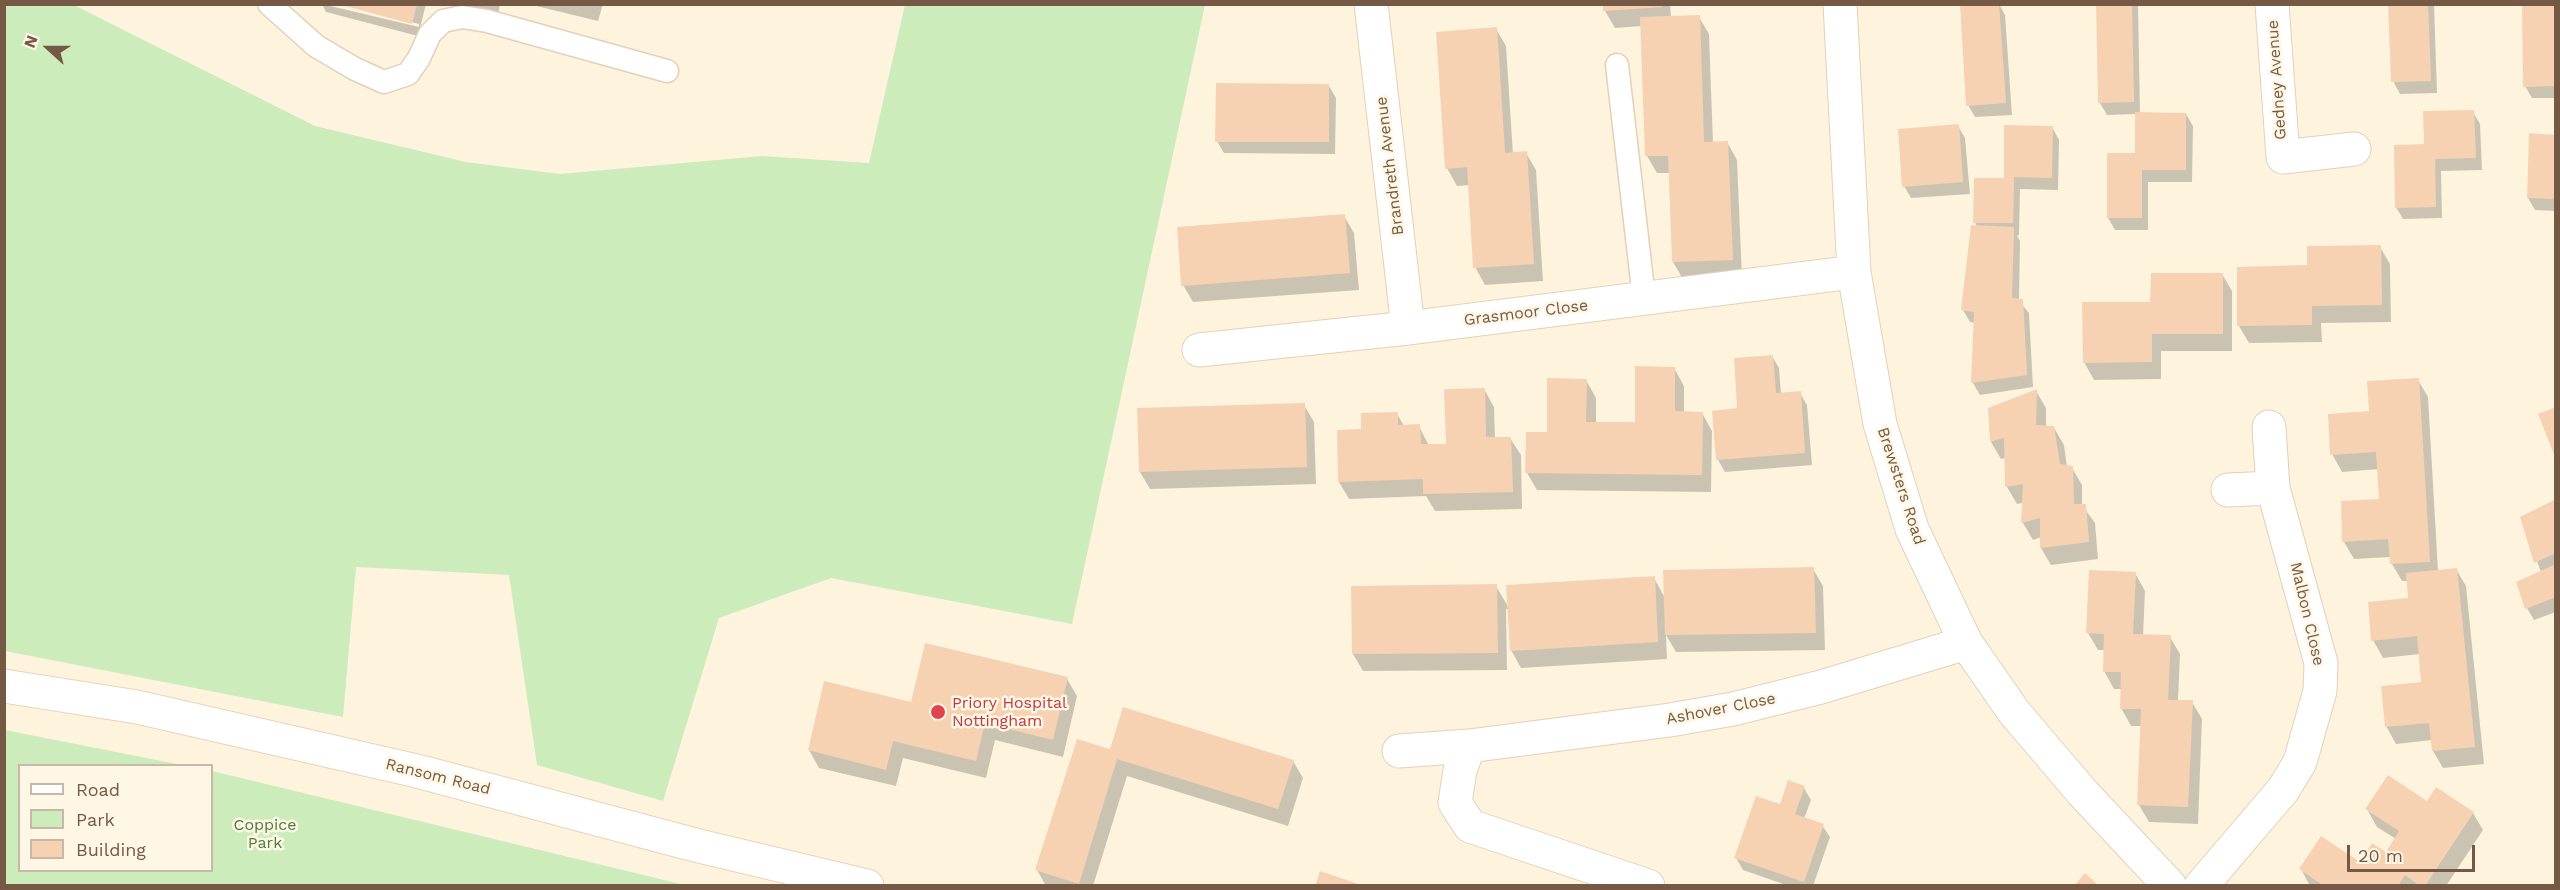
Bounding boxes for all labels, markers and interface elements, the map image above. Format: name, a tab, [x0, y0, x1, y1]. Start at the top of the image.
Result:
north arrow	[18, 18, 78, 78]
street label: Gedney Avenue	[2263, 20, 2291, 140]
text: N	[20, 32, 42, 50]
street label: Brandreth Avenue	[1372, 96, 1408, 236]
street label: Grasmoor Close	[1463, 296, 1589, 330]
street label: Brewsters Road	[1873, 425, 1929, 547]
street label: Malbon Close	[2286, 560, 2328, 668]
street label: Ashover Close	[1665, 689, 1777, 729]
place label: Priory Hospital Nottingham	[952, 693, 1067, 731]
marker: Priory Hospital Nottingham	[929, 703, 947, 721]
street label: Ransom Road	[384, 755, 492, 799]
legend	[18, 764, 213, 872]
text: Road	[76, 779, 120, 800]
text: Park	[76, 809, 115, 830]
park label: Coppice Park	[233, 815, 297, 853]
scale bar	[2350, 833, 2478, 871]
text: Building	[76, 839, 146, 860]
text: 20 m	[2358, 845, 2403, 866]

